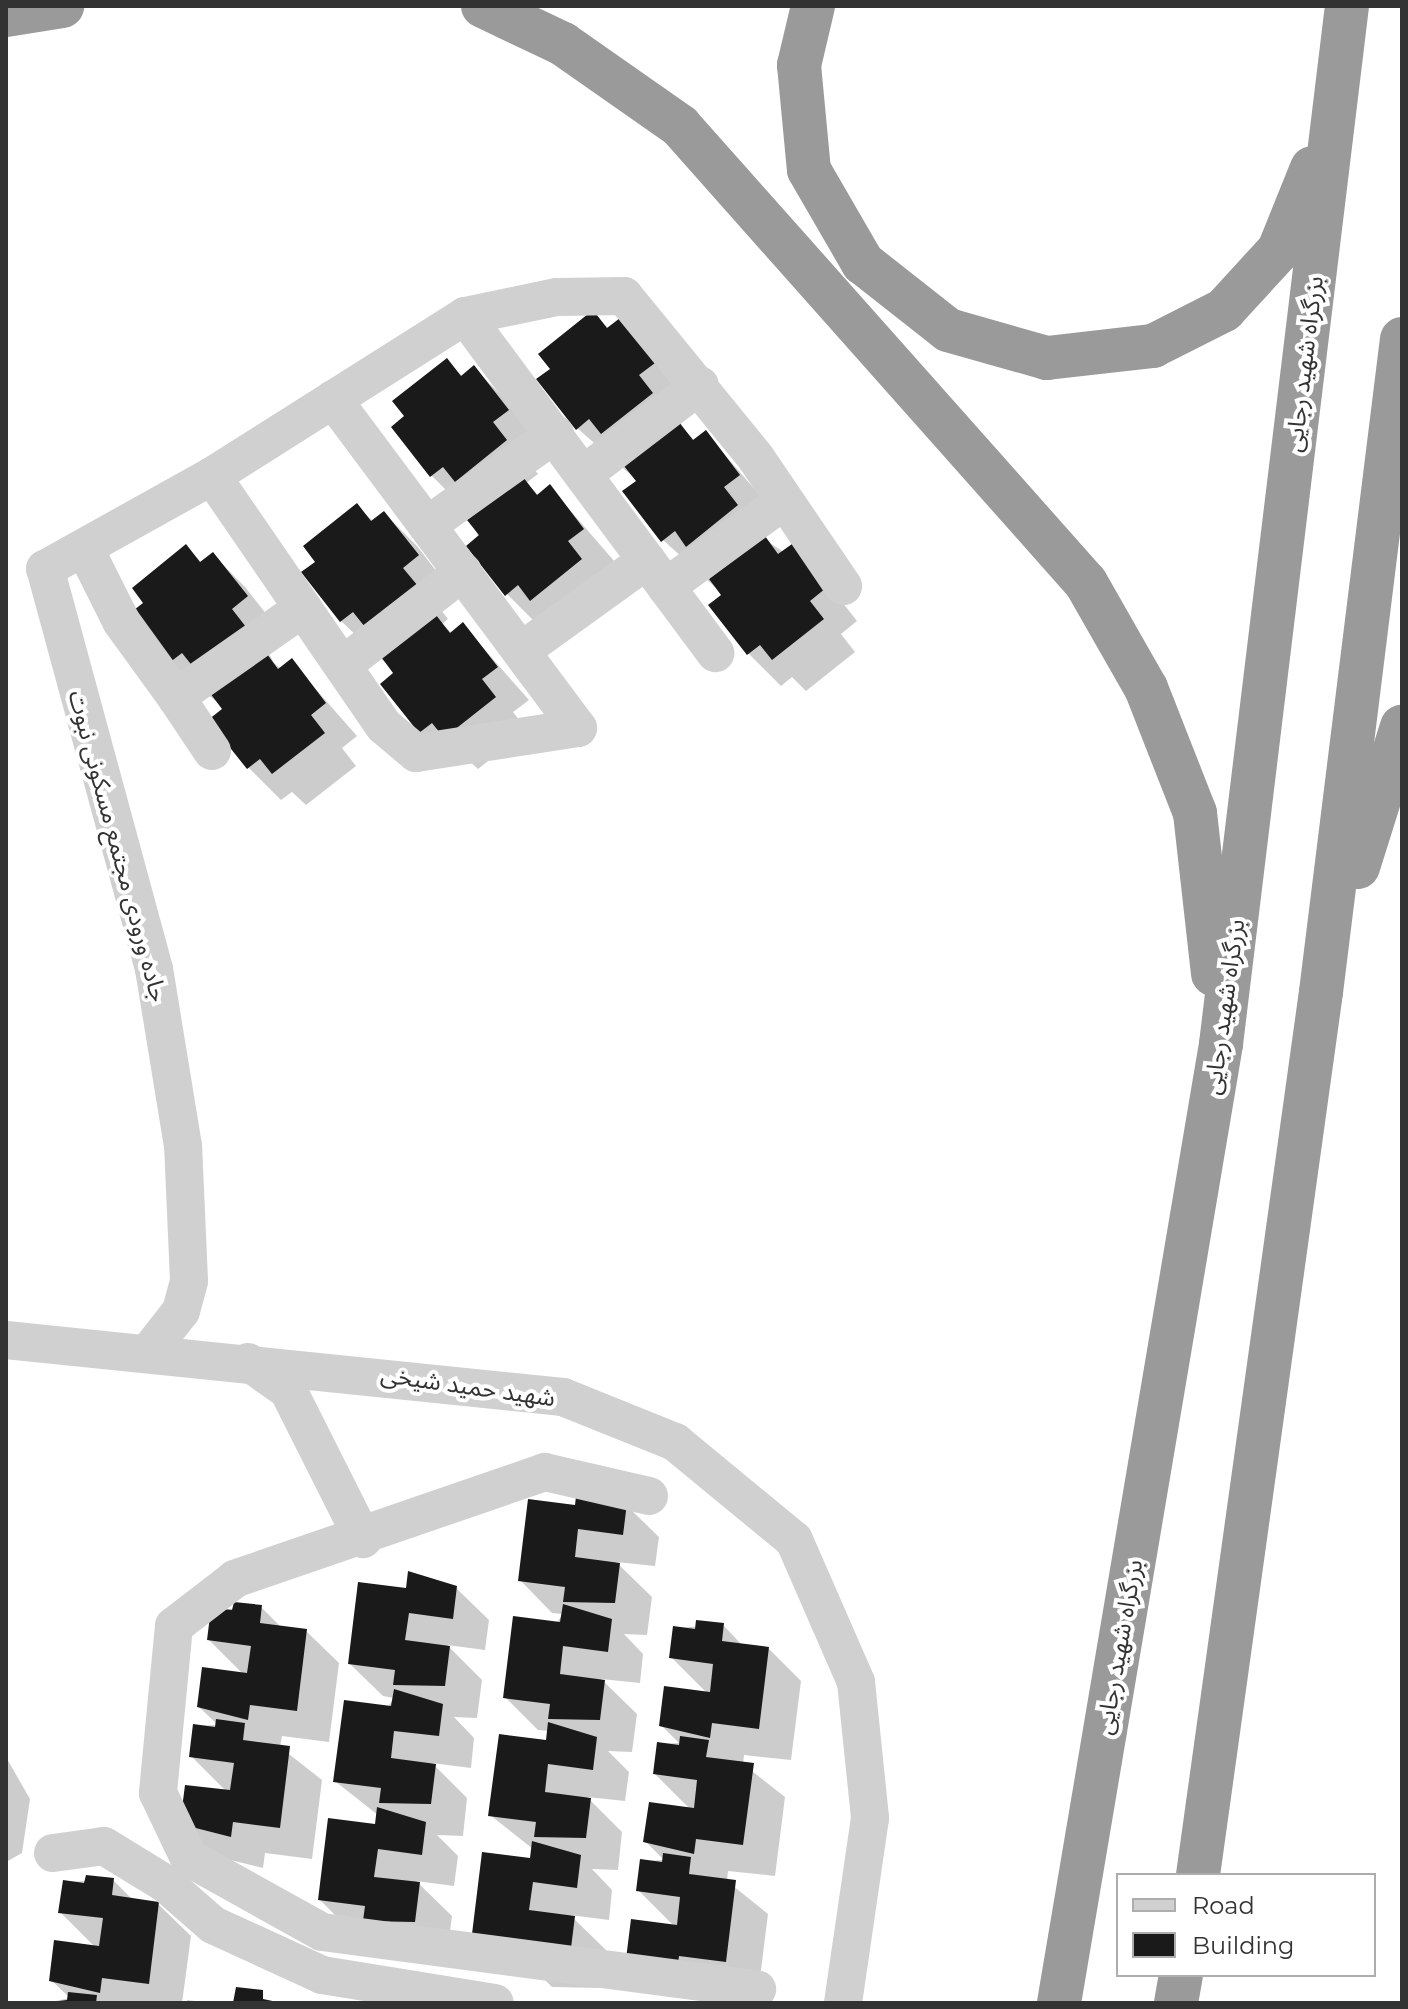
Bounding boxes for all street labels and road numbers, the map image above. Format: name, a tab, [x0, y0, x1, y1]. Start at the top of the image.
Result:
street label: بزرگراه شهید رجایی	[1279, 274, 1329, 454]
street label: جاده ورودی مجتمع مسکونی نبوت	[63, 687, 173, 1005]
street label: بزرگراه شهید رجایی	[1197, 917, 1251, 1097]
street label: شهید حمید شیخی	[379, 1360, 557, 1412]
street label: بزرگراه شهید رجایی	[1089, 1557, 1149, 1737]

